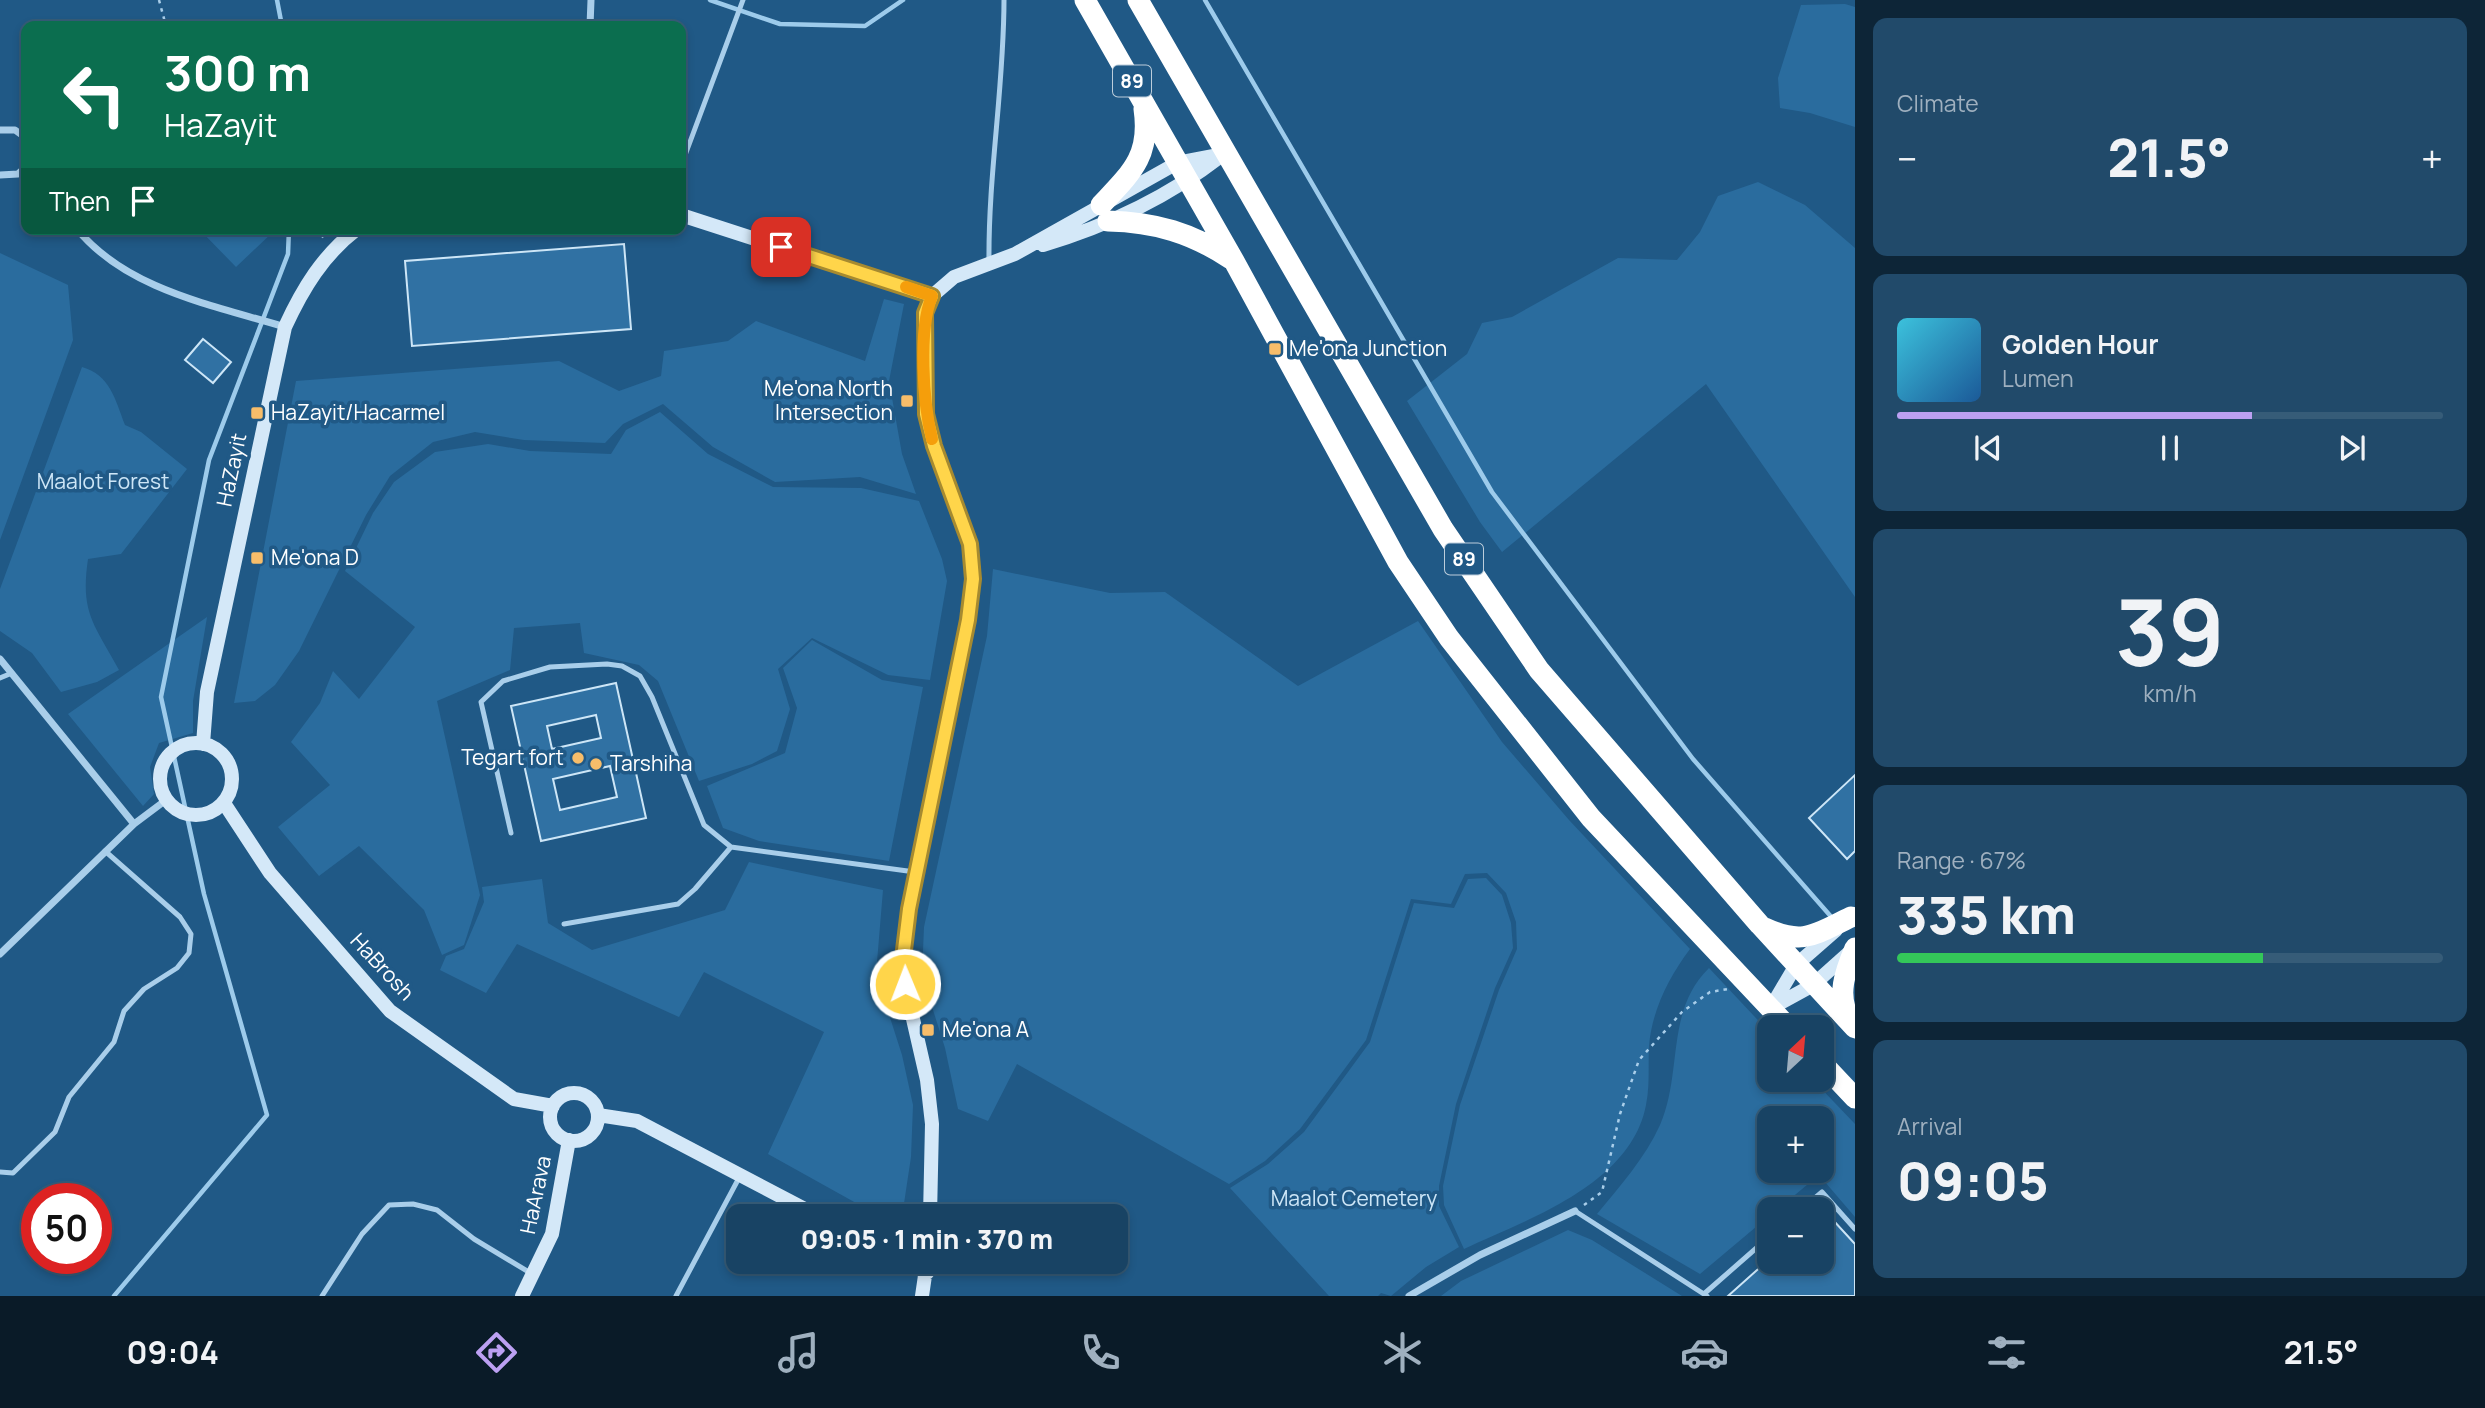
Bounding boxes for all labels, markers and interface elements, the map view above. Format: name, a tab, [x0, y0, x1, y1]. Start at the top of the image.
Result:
text: 300 m	[164, 39, 311, 106]
icon: left	[49, 49, 140, 140]
road number: 89	[1113, 66, 1151, 96]
text: Climate	[1897, 87, 1979, 119]
text: HaZayit	[164, 103, 277, 147]
text: 21.5°	[2108, 122, 2231, 193]
text: −	[1897, 132, 1918, 184]
text: +	[2421, 132, 2443, 184]
icon: arrive	[124, 182, 162, 220]
text: Then	[49, 183, 110, 219]
pin	[751, 217, 811, 277]
icon: arrive	[762, 228, 800, 266]
text: Golden Hour	[2002, 326, 2159, 362]
place label: Me'ona Junction	[1289, 334, 1447, 362]
marker: Me'ona Junction	[1267, 341, 1283, 357]
text: Lumen	[2002, 362, 2074, 394]
place label: Me'ona North Intersection	[764, 374, 893, 426]
marker: Me'ona North Intersection	[899, 393, 915, 409]
place label: HaZayit/Hacarmel	[271, 398, 445, 426]
marker: HaZayit/Hacarmel	[249, 405, 265, 421]
icon: previous	[1969, 429, 2007, 467]
icon: pause	[2151, 429, 2189, 467]
icon: next	[2333, 429, 2371, 467]
street label: HaZayit	[210, 431, 252, 509]
park label: Maalot Forest	[37, 467, 169, 495]
place label: Me'ona D	[271, 543, 359, 571]
road number: 89	[1445, 544, 1483, 574]
marker: Me'ona D	[249, 550, 265, 566]
text: 39	[2115, 569, 2225, 693]
text: km/h	[2143, 677, 2197, 709]
place label: Tegart fort	[461, 743, 564, 771]
place label: Tarshiha	[610, 749, 692, 777]
marker: Tegart fort	[570, 750, 586, 766]
marker: Tarshiha	[588, 756, 604, 772]
text: Range · 67%	[1897, 844, 2026, 876]
text: 335 km	[1897, 879, 2076, 950]
street label: HaBrosh	[344, 927, 421, 1006]
position arrow	[868, 947, 942, 1021]
place label: Me'ona A	[942, 1015, 1029, 1043]
north arrow	[1757, 1015, 1834, 1092]
map controls	[1757, 1015, 1834, 1274]
marker: Me'ona A	[920, 1022, 936, 1038]
button: +	[1757, 1106, 1834, 1183]
text: Arrival	[1897, 1110, 1963, 1142]
text: 09:05	[1897, 1145, 2049, 1216]
street label: HaArava	[513, 1153, 557, 1237]
speed limit sign: 50	[21, 1183, 112, 1274]
park label: Maalot Cemetery	[1271, 1184, 1437, 1212]
button: −	[1757, 1197, 1834, 1274]
text: 09:05 · 1 min · 370 m	[801, 1221, 1053, 1257]
icon: directions	[472, 1328, 521, 1377]
icon: music	[774, 1328, 823, 1377]
icon: phone	[1076, 1328, 1125, 1377]
icon: climate	[1378, 1328, 1427, 1377]
icon: car	[1680, 1328, 1729, 1377]
icon: filters	[1982, 1328, 2031, 1377]
text: 09:04	[126, 1330, 219, 1374]
text: 21.5°	[2284, 1330, 2358, 1374]

